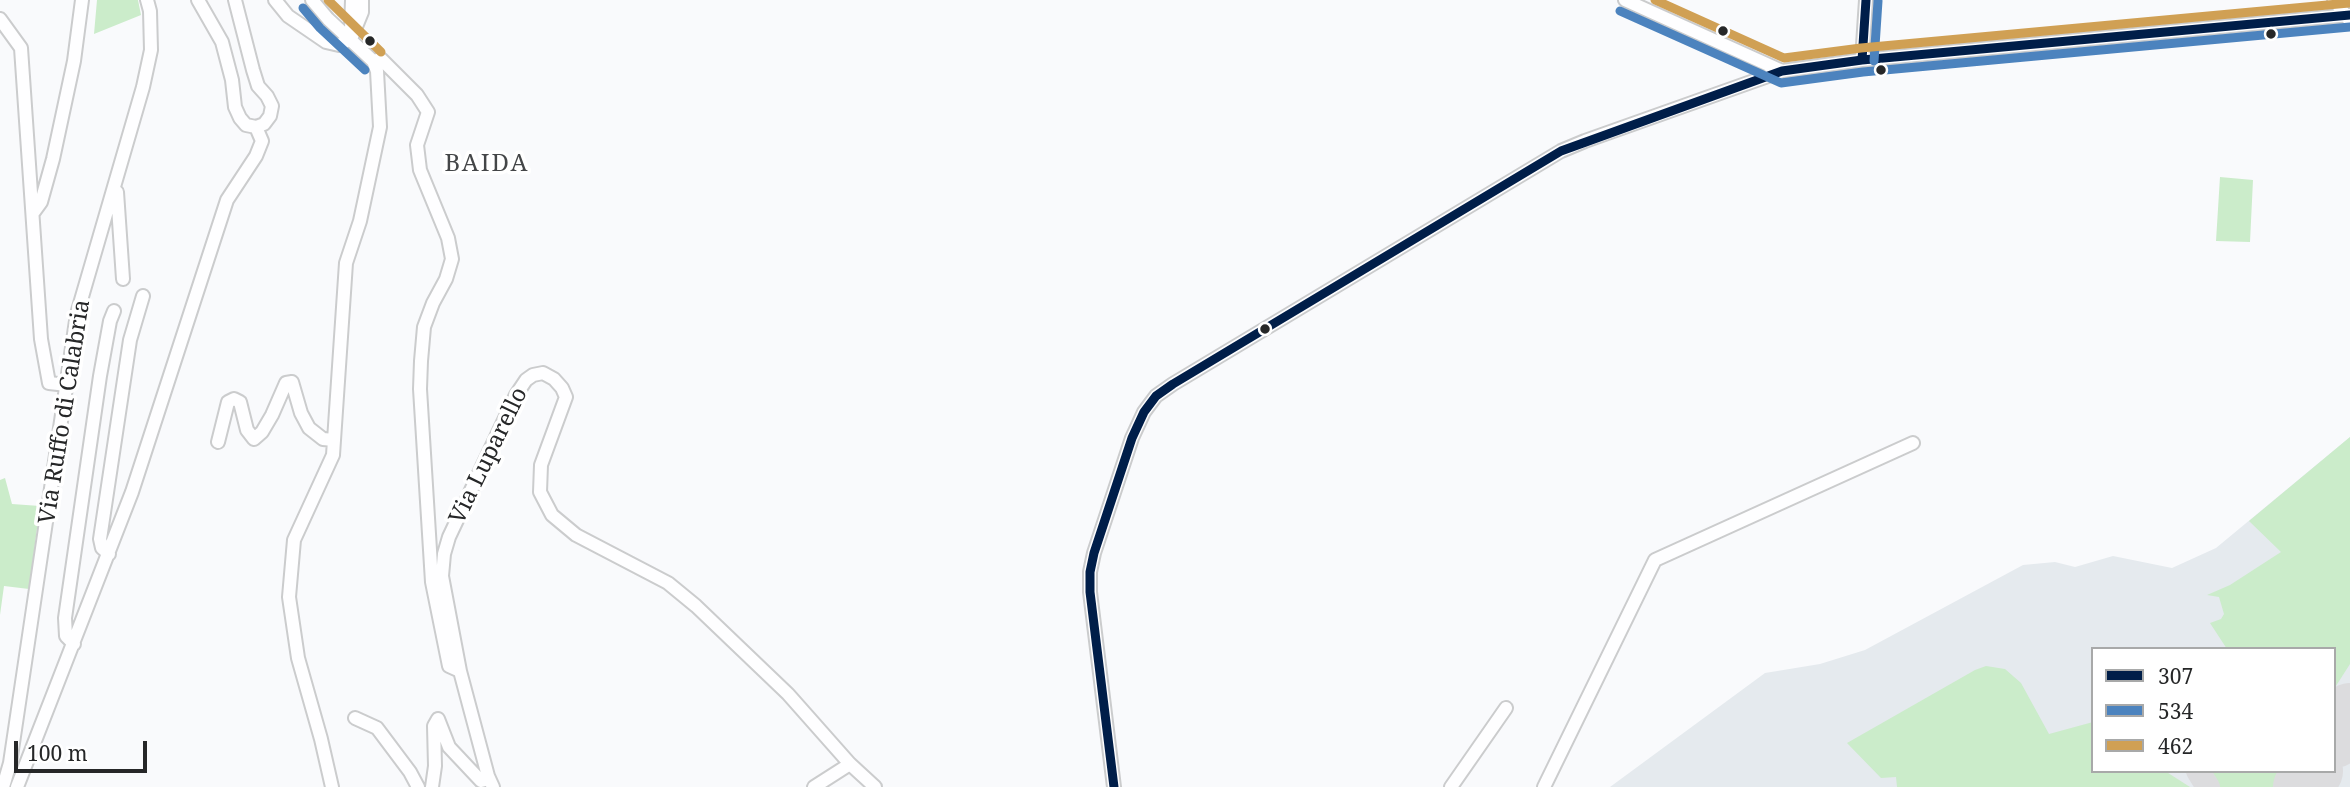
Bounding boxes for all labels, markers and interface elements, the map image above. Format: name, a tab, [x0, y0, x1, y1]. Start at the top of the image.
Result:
unlabelled marker	[1716, 24, 1730, 38]
unlabelled marker	[2264, 27, 2278, 41]
unlabelled marker	[363, 34, 377, 48]
unlabelled marker	[1874, 63, 1888, 77]
district label: BAIDA	[445, 150, 529, 178]
street label: Via Ruffo di Calabria	[34, 298, 96, 526]
unlabelled marker	[1258, 322, 1272, 336]
street label: Via Luparello	[444, 383, 534, 529]
legend	[2091, 647, 2336, 773]
text: 307	[2158, 662, 2193, 690]
text: 534	[2158, 697, 2193, 725]
scale bar	[18, 728, 150, 772]
text: 462	[2158, 732, 2193, 760]
text: 100 m	[27, 739, 88, 767]

